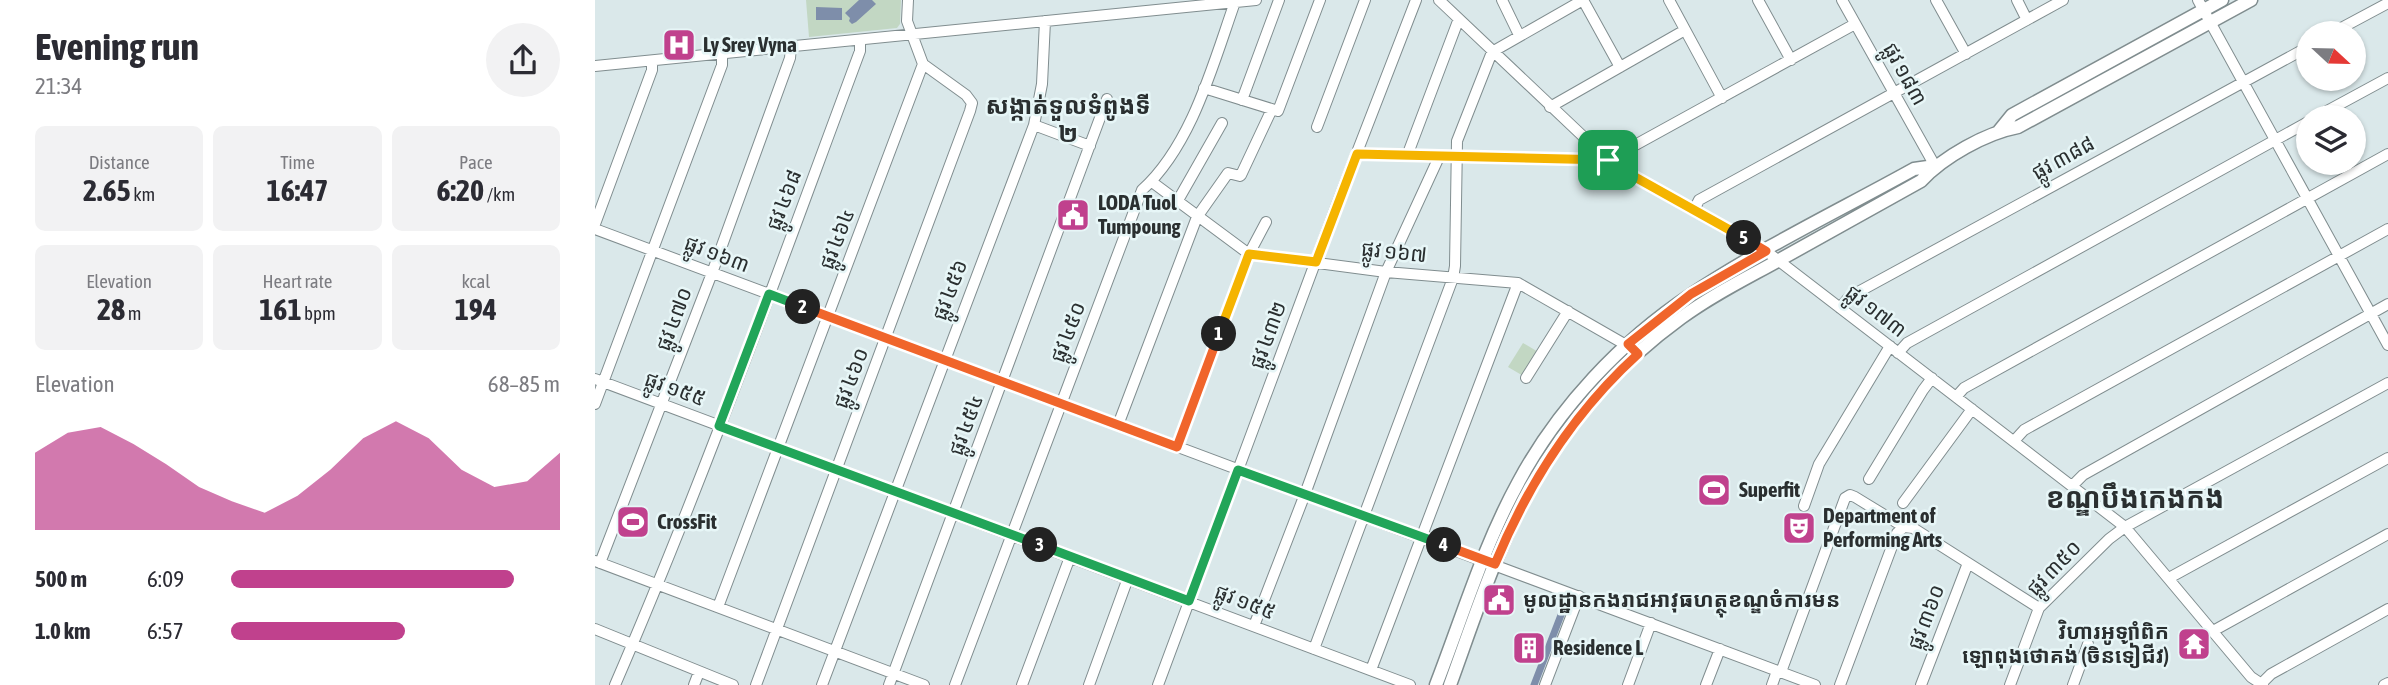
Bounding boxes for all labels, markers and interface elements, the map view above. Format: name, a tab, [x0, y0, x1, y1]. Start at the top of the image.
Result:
north arrow	[2296, 21, 2366, 91]
map controls	[2296, 21, 2366, 175]
button: share	[486, 23, 560, 97]
text: Evening run	[35, 25, 199, 68]
hospital icon: Ly Srey Vyna	[660, 26, 698, 64]
place label: Ly Srey Vyna	[703, 32, 797, 56]
street label: ផ្លូវ ១៨៣	[1872, 38, 1933, 113]
text: 21:34	[35, 73, 82, 99]
district label: សង្កាត់ទួលទំពូងទី ២	[985, 92, 1151, 147]
button: layers	[2296, 105, 2366, 175]
pin	[1578, 130, 1638, 190]
street label: ផ្លូវ ៣៨៨	[2027, 130, 2102, 191]
icon: arrive	[1589, 141, 1627, 179]
text: Distance	[89, 151, 150, 173]
text: Time	[280, 151, 315, 173]
text: Pace	[459, 151, 493, 173]
street label: ផ្លូវ ៤៦៨	[761, 166, 813, 236]
text: 2.65	[83, 173, 131, 207]
text: 16:47	[267, 173, 328, 207]
text: 6:20	[436, 173, 484, 207]
text: km	[131, 183, 155, 205]
text: /km	[484, 183, 515, 205]
place label: LODA Tuol Tumpoung	[1098, 190, 1182, 238]
public building icon: LODA Tuol Tumpoung	[1054, 196, 1092, 234]
street label: ផ្លូវ ៤៦៤	[814, 205, 866, 275]
pin: 5	[1727, 220, 1761, 256]
text: 5	[1739, 226, 1748, 248]
street label: ផ្លូវ ១៦៣	[678, 230, 753, 284]
street label: ផ្លូវ ១៦៧	[1359, 236, 1428, 275]
street label: ផ្លូវ ៤៥៦	[927, 256, 979, 326]
text: Elevation	[86, 270, 152, 292]
text: Heart rate	[263, 270, 332, 292]
text: kcal	[461, 270, 490, 292]
street label: ផ្លូវ ១៧៣	[1836, 279, 1912, 348]
street label: ផ្លូវ ៤៧០	[650, 283, 704, 357]
pin: 2	[785, 290, 821, 324]
text: 28	[97, 292, 125, 326]
text: 161	[259, 292, 302, 326]
text: 194	[455, 292, 497, 326]
text: 2	[798, 295, 807, 317]
street label: ផ្លូវ ៤៥០	[1045, 298, 1097, 368]
street label: ផ្លូវ ៤៣២	[1244, 298, 1298, 375]
text: m	[125, 302, 141, 324]
text: bpm	[302, 302, 336, 324]
pin: 1	[1201, 316, 1237, 352]
text: 1	[1214, 322, 1223, 344]
street label: ផ្លូវ ៤៦០	[828, 344, 880, 414]
street label: ផ្លូវ ១៥៥	[639, 366, 709, 418]
text: Elevation	[35, 371, 115, 397]
text: 68–85 m	[488, 371, 560, 397]
street label: ផ្លូវ ៤៥៤	[943, 391, 995, 461]
sports icon: Superfit	[1695, 471, 1733, 509]
place label: Superfit	[1739, 477, 1800, 501]
district label: ខណ្ឌបឹងកេងកង	[2046, 482, 2224, 516]
sports icon: CrossFit	[614, 503, 652, 541]
place label: Department of Performing Arts	[1823, 503, 1943, 551]
place label: CrossFit	[657, 509, 717, 533]
theatre icon: Department of Performing Arts	[1780, 509, 1818, 547]
pin: 3	[1023, 528, 1057, 562]
pin: 4	[1427, 528, 1461, 562]
text: 3	[1035, 533, 1044, 555]
text: 4	[1439, 533, 1448, 555]
street label: ផ្លូវ ៣៥០	[2021, 535, 2091, 606]
text: 500 m	[35, 566, 87, 592]
text: 6:09	[147, 566, 184, 592]
street label: ផ្លូវ ១៥៥	[1209, 579, 1279, 631]
public building icon: មូលដ្ឋានកងរាជអាវុធហត្ថុខណ្ឌចំការមន	[1480, 581, 1518, 619]
street label: ផ្លូវ ៣៦០	[1902, 581, 1956, 656]
place label: មូលដ្ឋានកងរាជអាវុធហត្ថុខណ្ឌចំការមន	[1523, 587, 1840, 618]
text: 1.0 km	[35, 618, 91, 644]
text: 6:57	[147, 618, 184, 644]
place label: វិហារអូឡាំពិក ឡោពុងថោគង់ (ចិនទៀជីវ)	[1962, 619, 2169, 669]
temple icon: វិហារអូឡាំពិក ឡោពុងថោគង់ (ចិនទៀជីវ)	[2175, 625, 2213, 663]
building icon: Residence L	[1510, 629, 1548, 667]
place label: Residence L	[1553, 635, 1643, 659]

